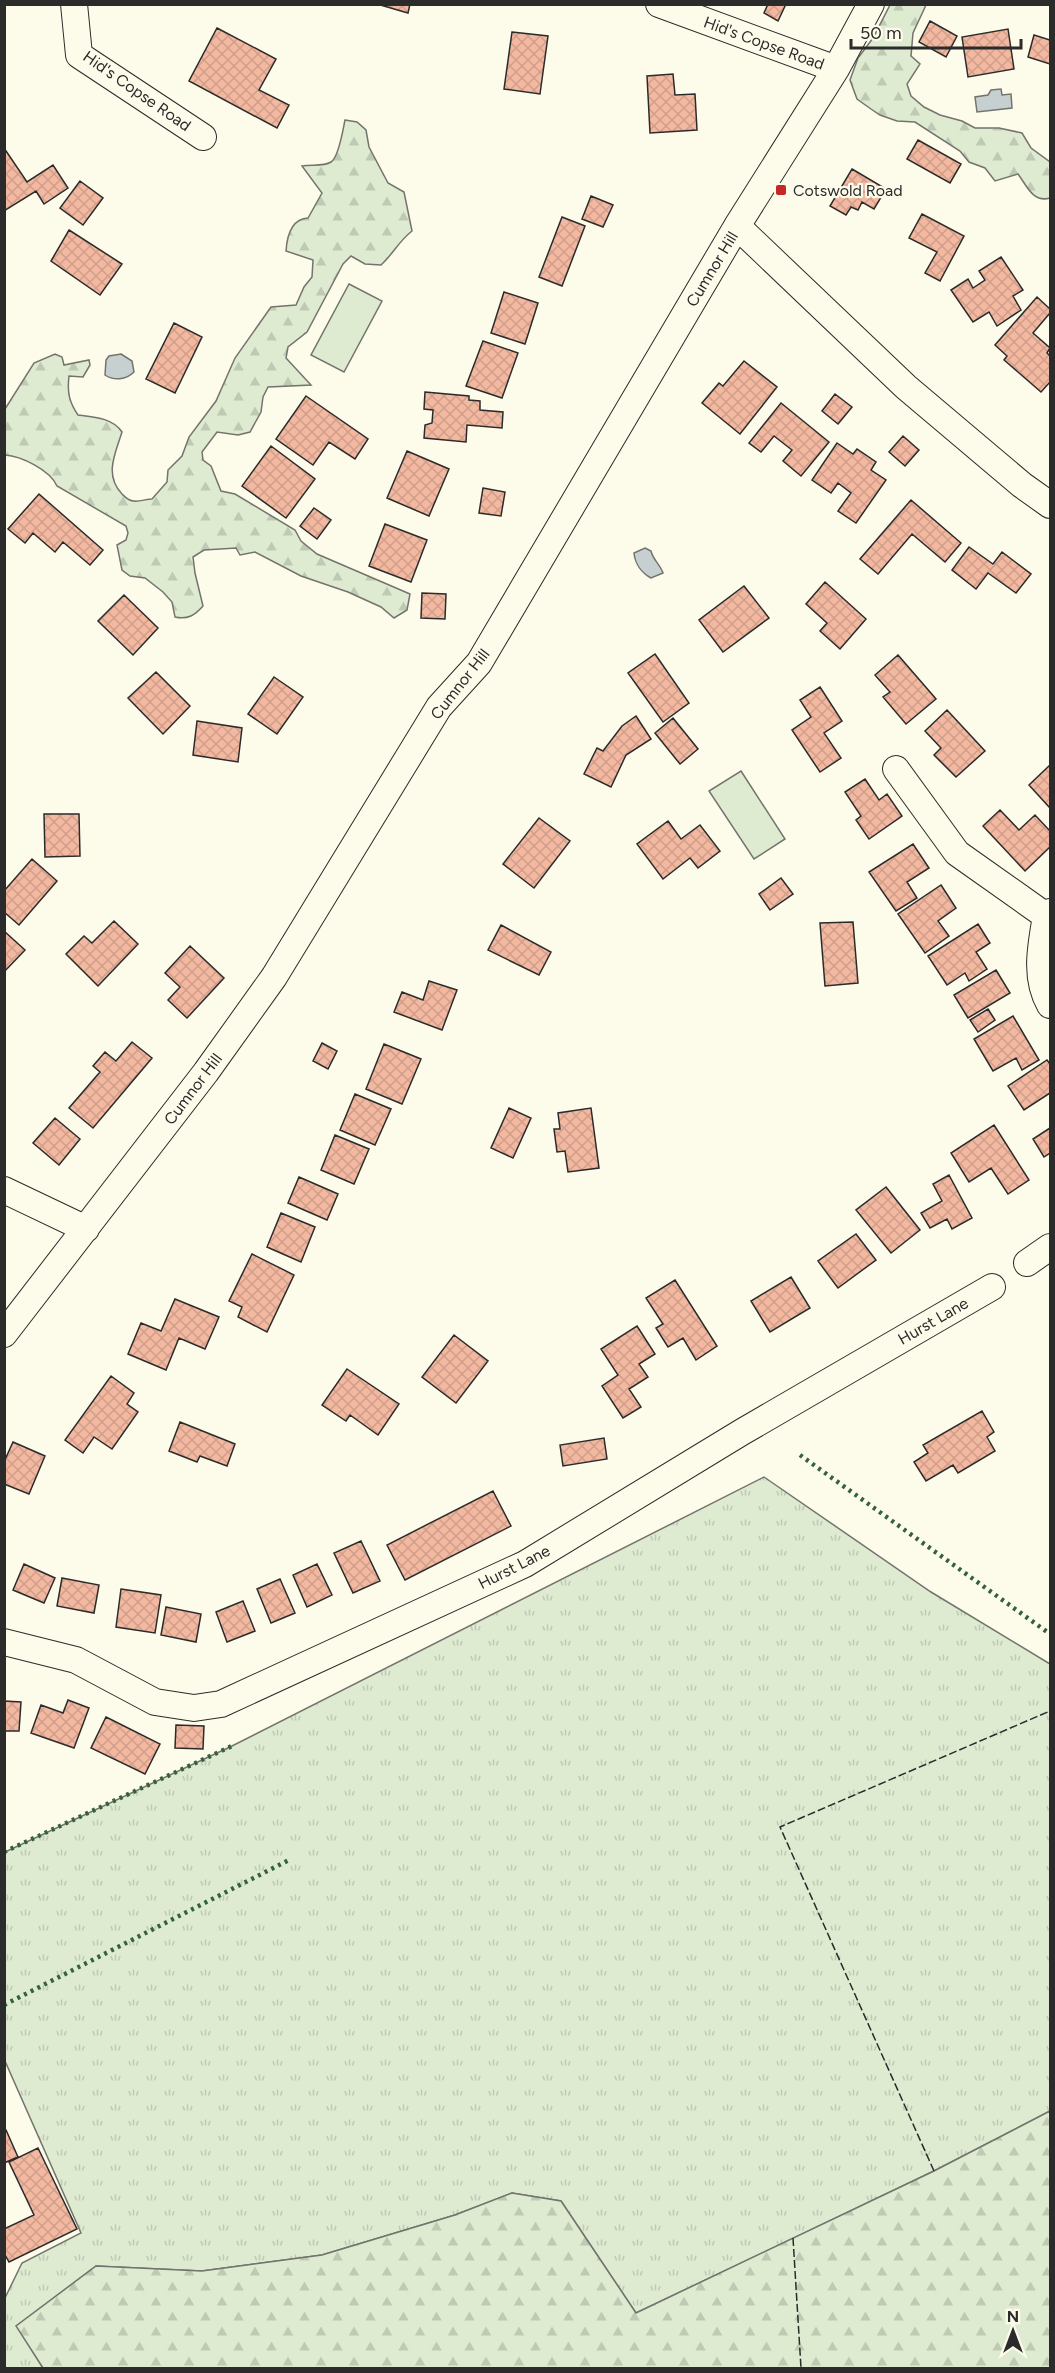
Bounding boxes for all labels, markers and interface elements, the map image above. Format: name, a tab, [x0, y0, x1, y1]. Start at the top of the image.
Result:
street label: Hid's Copse Road	[701, 12, 827, 74]
scale bar	[851, 12, 1020, 50]
text: 50 m	[860, 22, 902, 44]
street label: Hid's Copse Road	[80, 47, 194, 135]
place label: Cotswold Road	[793, 181, 903, 200]
marker: Cotswold Road	[774, 183, 788, 197]
street label: Cumnor Hill	[682, 228, 742, 310]
street label: Cumnor Hill	[427, 645, 493, 723]
street label: Cumnor Hill	[160, 1050, 226, 1128]
street label: Hurst Lane	[894, 1293, 972, 1349]
street label: Hurst Lane	[475, 1541, 553, 1593]
north arrow	[983, 2301, 1043, 2361]
text: N	[1007, 2307, 1019, 2326]

